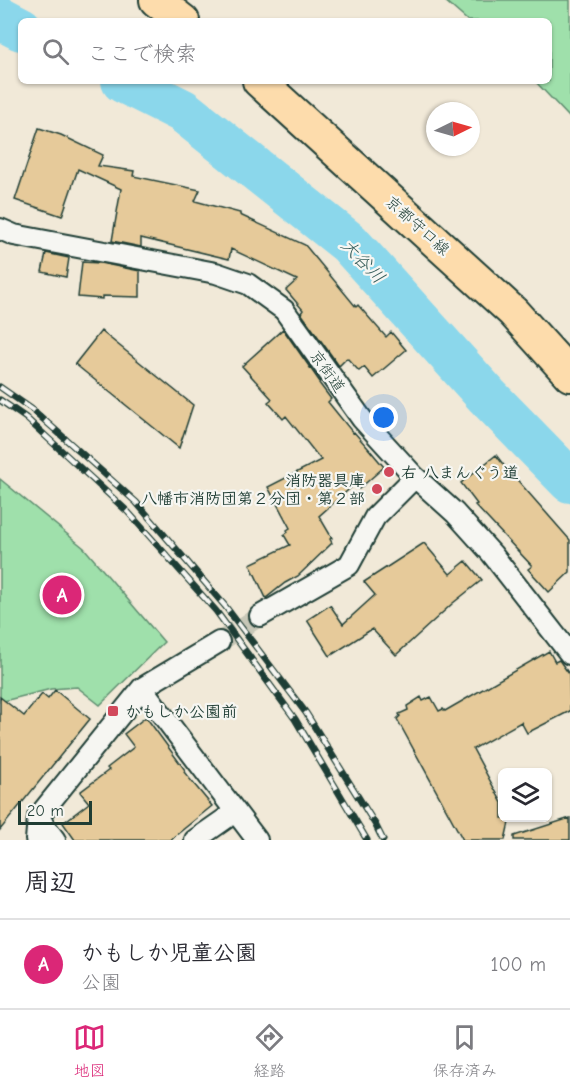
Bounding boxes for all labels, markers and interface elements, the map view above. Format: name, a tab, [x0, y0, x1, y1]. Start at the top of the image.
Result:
search box	[18, 18, 552, 84]
icon: search	[39, 35, 72, 68]
text: ここで検索	[87, 41, 197, 67]
north arrow	[426, 102, 480, 156]
street label: 京都守口線	[382, 192, 453, 259]
water label: 大谷川	[336, 235, 389, 288]
street label: 京街道	[306, 347, 349, 396]
your location	[369, 403, 398, 432]
place label: 右 八まんぐう道	[401, 464, 519, 482]
marker: 右 八まんぐう道	[382, 465, 396, 479]
place label: 消防器具庫 八幡市消防団第２分団・第２部	[141, 472, 365, 508]
marker: 消防器具庫 八幡市消防団第２分団・第２部	[370, 482, 384, 496]
pin: A	[42, 572, 82, 618]
place label: かもしか公園前	[125, 703, 237, 721]
marker: かもしか公園前	[106, 704, 120, 718]
map controls	[498, 768, 552, 822]
button: layers	[498, 768, 552, 822]
scale bar	[18, 798, 92, 826]
text: 20 m	[27, 802, 64, 820]
text: 周辺	[24, 868, 76, 898]
text: かもしか児童公園	[81, 940, 257, 966]
text: A	[38, 953, 49, 976]
text: 100 m	[491, 953, 546, 976]
text: 公園	[81, 971, 121, 994]
tab: 地図	[73, 1021, 106, 1081]
tab: 経路	[253, 1021, 286, 1081]
tab: 保存済み	[433, 1021, 497, 1081]

